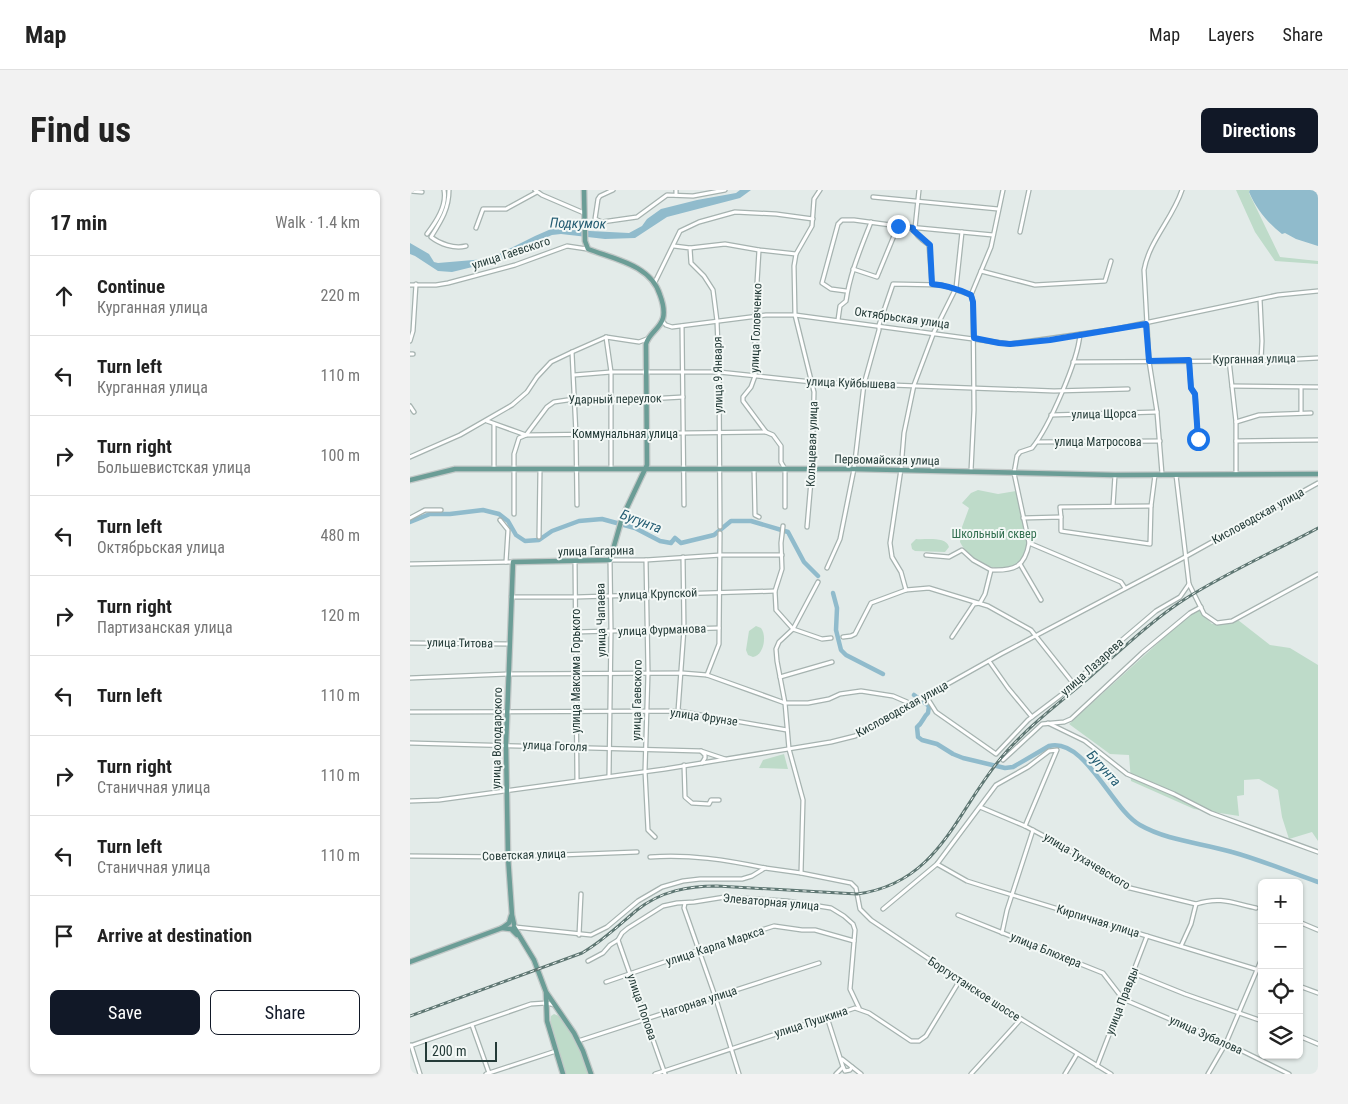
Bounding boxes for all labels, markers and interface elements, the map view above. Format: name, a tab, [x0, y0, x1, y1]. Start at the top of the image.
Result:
text: Map	[25, 21, 66, 49]
text: Map	[1149, 24, 1180, 45]
text: Layers	[1208, 24, 1255, 45]
text: Share	[1283, 24, 1323, 45]
button: Directions	[1201, 108, 1318, 153]
text: Find us	[30, 110, 131, 151]
text: 17 min	[50, 211, 107, 235]
text: Walk · 1.4 km	[275, 213, 360, 232]
water label: Подкумок	[550, 215, 607, 231]
route end	[887, 215, 910, 238]
street label: улица Гаевского	[470, 234, 552, 272]
text: Continue	[97, 275, 165, 298]
icon: ahead	[50, 282, 78, 310]
street label: улица Головченко	[747, 283, 765, 373]
text: 220 m	[321, 286, 360, 305]
text: Курганная улица	[97, 298, 208, 317]
street label: Октябрьская улица	[854, 304, 951, 332]
street label: улица 9 Января	[710, 336, 726, 414]
street label: Курганная улица	[1212, 351, 1296, 367]
text: Turn left	[97, 355, 162, 378]
icon: left	[50, 362, 78, 390]
text: 110 m	[321, 366, 360, 385]
street label: улица Куйбышева	[806, 374, 896, 392]
text: Курганная улица	[97, 378, 208, 397]
street label: Ударный переулок	[568, 391, 662, 407]
street label: Кольцевая улица	[804, 401, 820, 487]
street label: улица Щорса	[1071, 406, 1137, 422]
street label: Коммунальная улица	[572, 427, 678, 441]
route start	[1187, 428, 1210, 451]
text: Turn right	[97, 435, 172, 458]
street label: улица Матросова	[1055, 435, 1142, 449]
icon: right	[50, 442, 78, 470]
text: 100 m	[321, 446, 360, 465]
street label: Первомайская улица	[834, 452, 940, 468]
text: Большевистская улица	[97, 458, 251, 477]
street label: Кисловодская улица	[1210, 485, 1307, 547]
water label: Бугунта	[618, 506, 664, 536]
text: Turn left	[97, 515, 162, 538]
icon: left	[50, 522, 78, 550]
text: 480 m	[321, 526, 360, 545]
park label: Школьный сквер	[951, 527, 1037, 541]
text: Октябрьская улица	[97, 538, 225, 557]
street label: улица Гагарина	[558, 543, 634, 559]
street label: улица Чапаева	[593, 583, 609, 657]
street label: улица Крупской	[618, 586, 698, 602]
text: Turn right	[97, 595, 172, 618]
icon: right	[50, 602, 78, 630]
text: 120 m	[321, 606, 360, 625]
street label: улица Максима Горького	[569, 609, 583, 733]
text: Партизанская улица	[97, 618, 233, 637]
street label: улица Фурманова	[618, 621, 707, 639]
street label: улица Титова	[427, 635, 493, 651]
street label: улица Лазарева	[1058, 635, 1126, 699]
street label: улица Гаевского	[629, 659, 645, 741]
street label: Кисловодская улица	[854, 678, 951, 740]
icon: left	[50, 682, 78, 710]
text: Turn left	[97, 684, 162, 707]
text: 110 m	[321, 686, 360, 705]
street label: улица Володарского	[489, 687, 505, 789]
street label: улица Фрунзе	[669, 705, 739, 729]
street label: улица Гоголя	[522, 738, 588, 754]
water label: Бугунта	[1084, 747, 1124, 789]
text: Turn right	[97, 755, 172, 778]
icon: right	[50, 762, 78, 790]
text: 110 m	[321, 766, 360, 785]
text: Станичная улица	[97, 778, 210, 797]
street label: улица Тухачевского	[1041, 830, 1133, 892]
text: Turn left	[97, 835, 162, 858]
icon: left	[50, 842, 78, 870]
text: 110 m	[321, 846, 360, 865]
street label: Советская улица	[482, 847, 566, 863]
text: Станичная улица	[97, 858, 210, 877]
map controls	[1258, 879, 1303, 1059]
button: +	[1258, 879, 1303, 924]
street label: Элеваторная улица	[722, 891, 820, 913]
street label: Кирпичная улица	[1055, 902, 1141, 940]
icon: arrive	[50, 922, 78, 950]
street label: улица Карла Маркса	[664, 923, 766, 968]
text: Arrive at destination	[97, 924, 252, 947]
button: −	[1258, 924, 1303, 969]
street label: улица Блюхера	[1008, 929, 1084, 971]
street label: Боргустанское шоссе	[925, 954, 1023, 1024]
street label: улица Правды	[1103, 965, 1141, 1037]
button: locate	[1258, 969, 1303, 1014]
street label: улица Попова	[624, 972, 660, 1042]
street label: Нагорная улица	[659, 983, 739, 1021]
button: Save	[50, 990, 200, 1035]
button: Share	[210, 990, 360, 1035]
street label: улица Пушкина	[772, 1003, 850, 1040]
street label: улица Зубалова	[1167, 1013, 1245, 1057]
button: layers	[1258, 1014, 1303, 1059]
scale bar	[425, 1039, 498, 1062]
text: 200 m	[432, 1043, 467, 1059]

